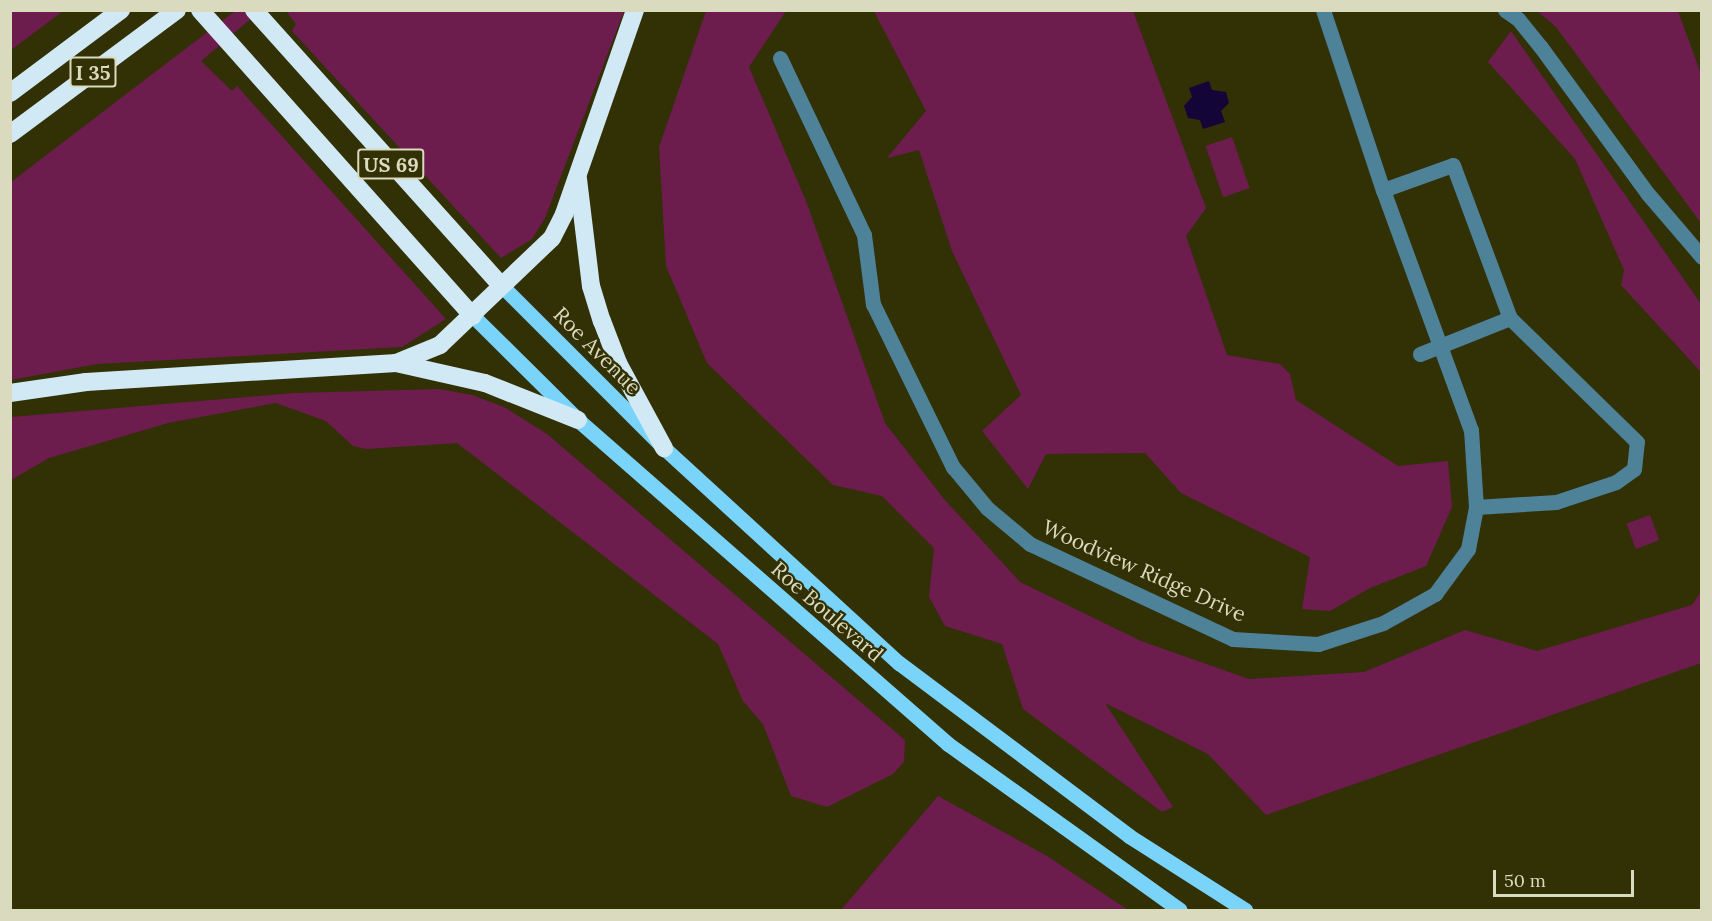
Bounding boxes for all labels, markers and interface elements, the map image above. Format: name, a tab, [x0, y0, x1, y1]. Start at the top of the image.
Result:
road number: I 35	[69, 55, 117, 89]
road number: US 69	[356, 147, 426, 181]
street label: Roe Avenue	[548, 302, 646, 400]
street label: Woodview Ridge Drive	[1038, 515, 1250, 627]
street label: Roe Boulevard	[766, 557, 888, 667]
scale bar	[1496, 858, 1637, 896]
text: 50 m	[1504, 869, 1546, 892]

